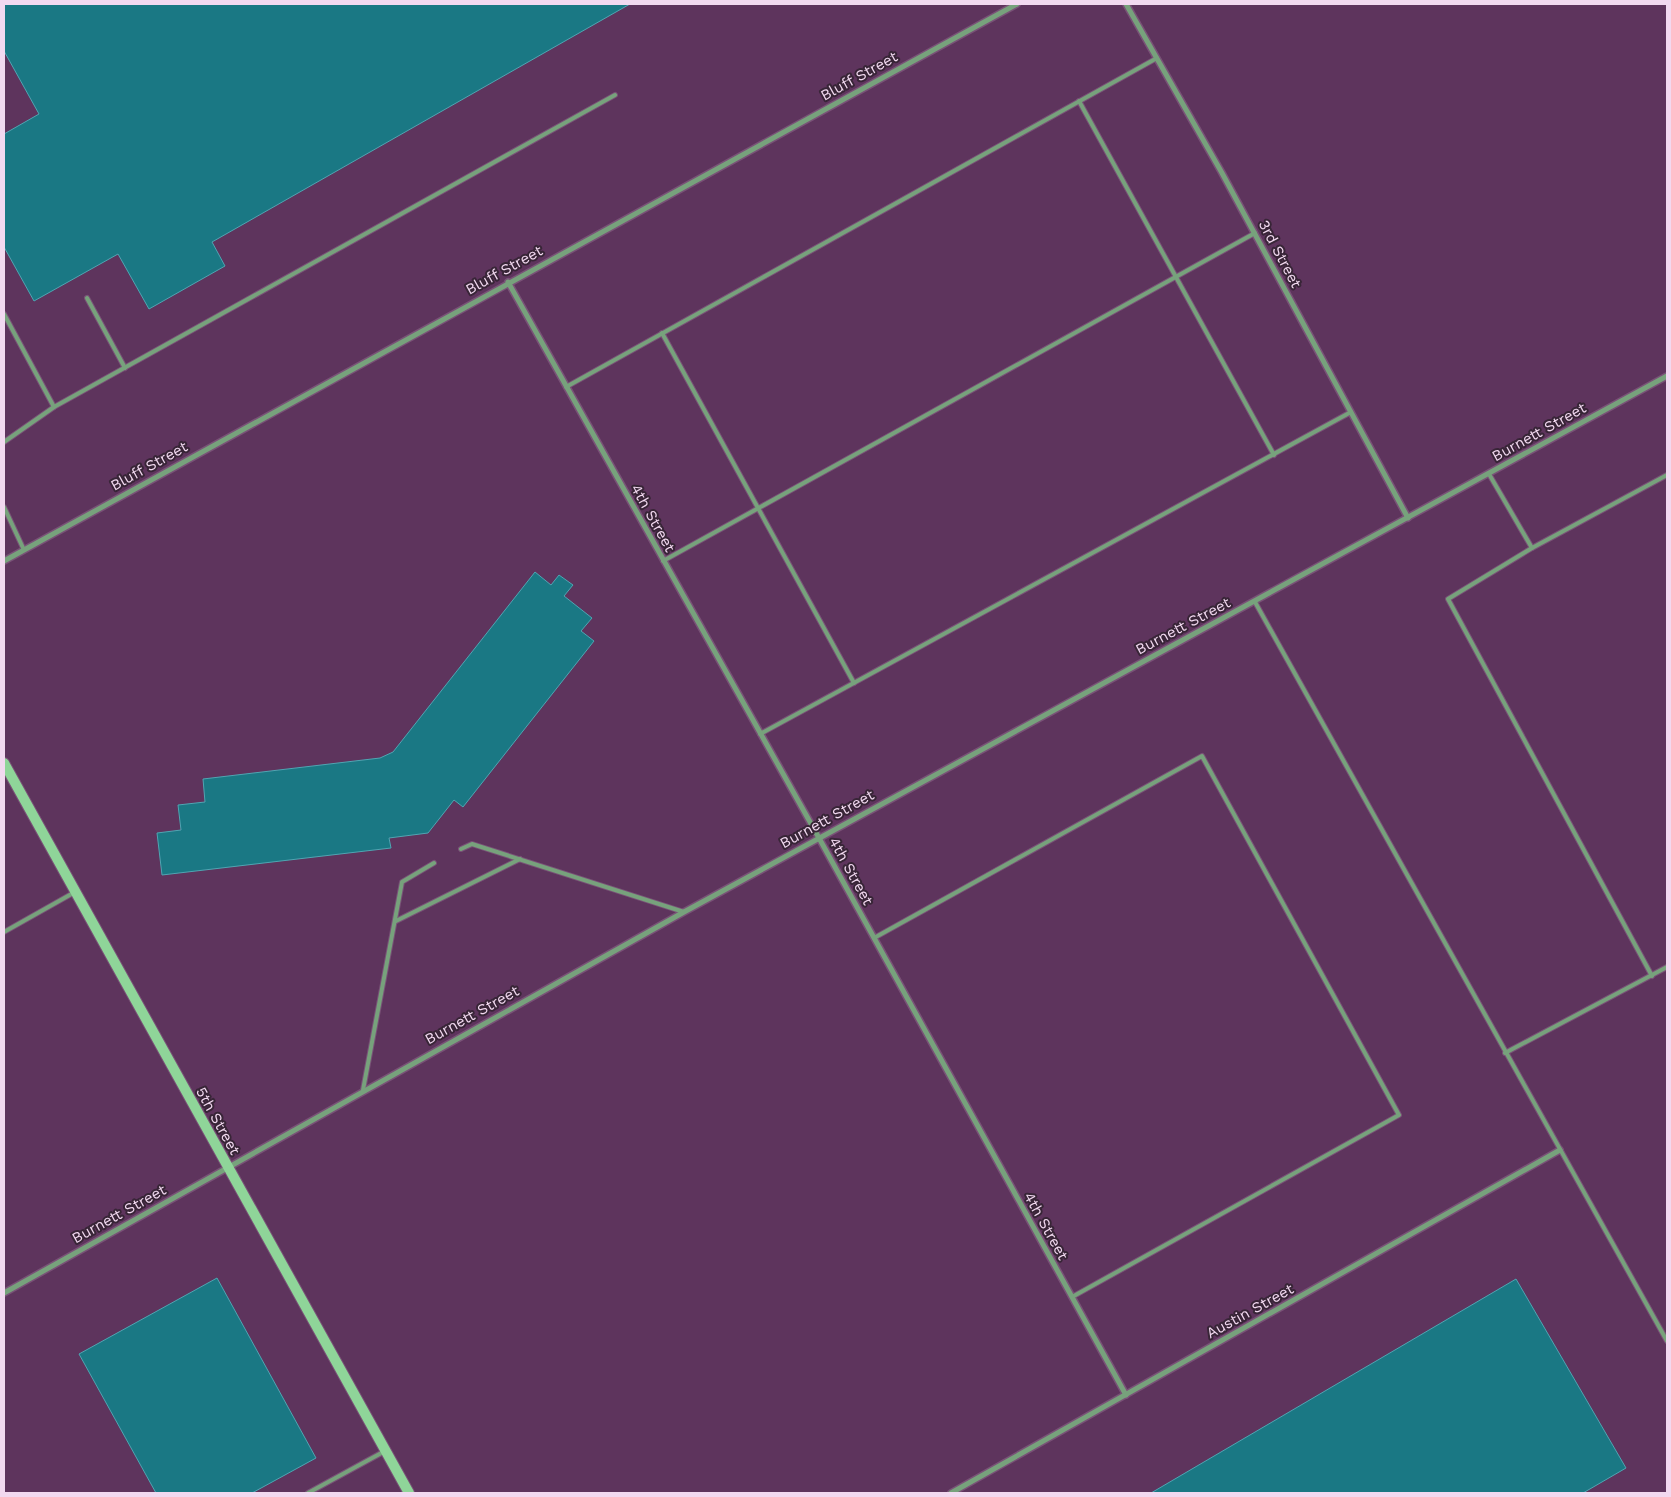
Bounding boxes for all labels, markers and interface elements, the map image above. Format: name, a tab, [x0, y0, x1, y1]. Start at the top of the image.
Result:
street label: Bluff Street	[817, 47, 901, 105]
street label: 3rd Street	[1255, 217, 1306, 292]
street label: Bluff Street	[462, 241, 546, 299]
street label: Burnett Street	[1489, 398, 1590, 465]
street label: Bluff Street	[107, 437, 191, 495]
street label: 4th Street	[627, 481, 679, 556]
street label: Burnett Street	[1133, 593, 1234, 659]
street label: Burnett Street	[777, 785, 878, 852]
street label: 4th Street	[825, 834, 877, 909]
street label: Burnett Street	[422, 981, 523, 1048]
street label: 5th Street	[192, 1084, 244, 1159]
street label: Burnett Street	[69, 1180, 170, 1247]
street label: 4th Street	[1020, 1189, 1072, 1264]
street label: Austin Street	[1203, 1279, 1297, 1342]

